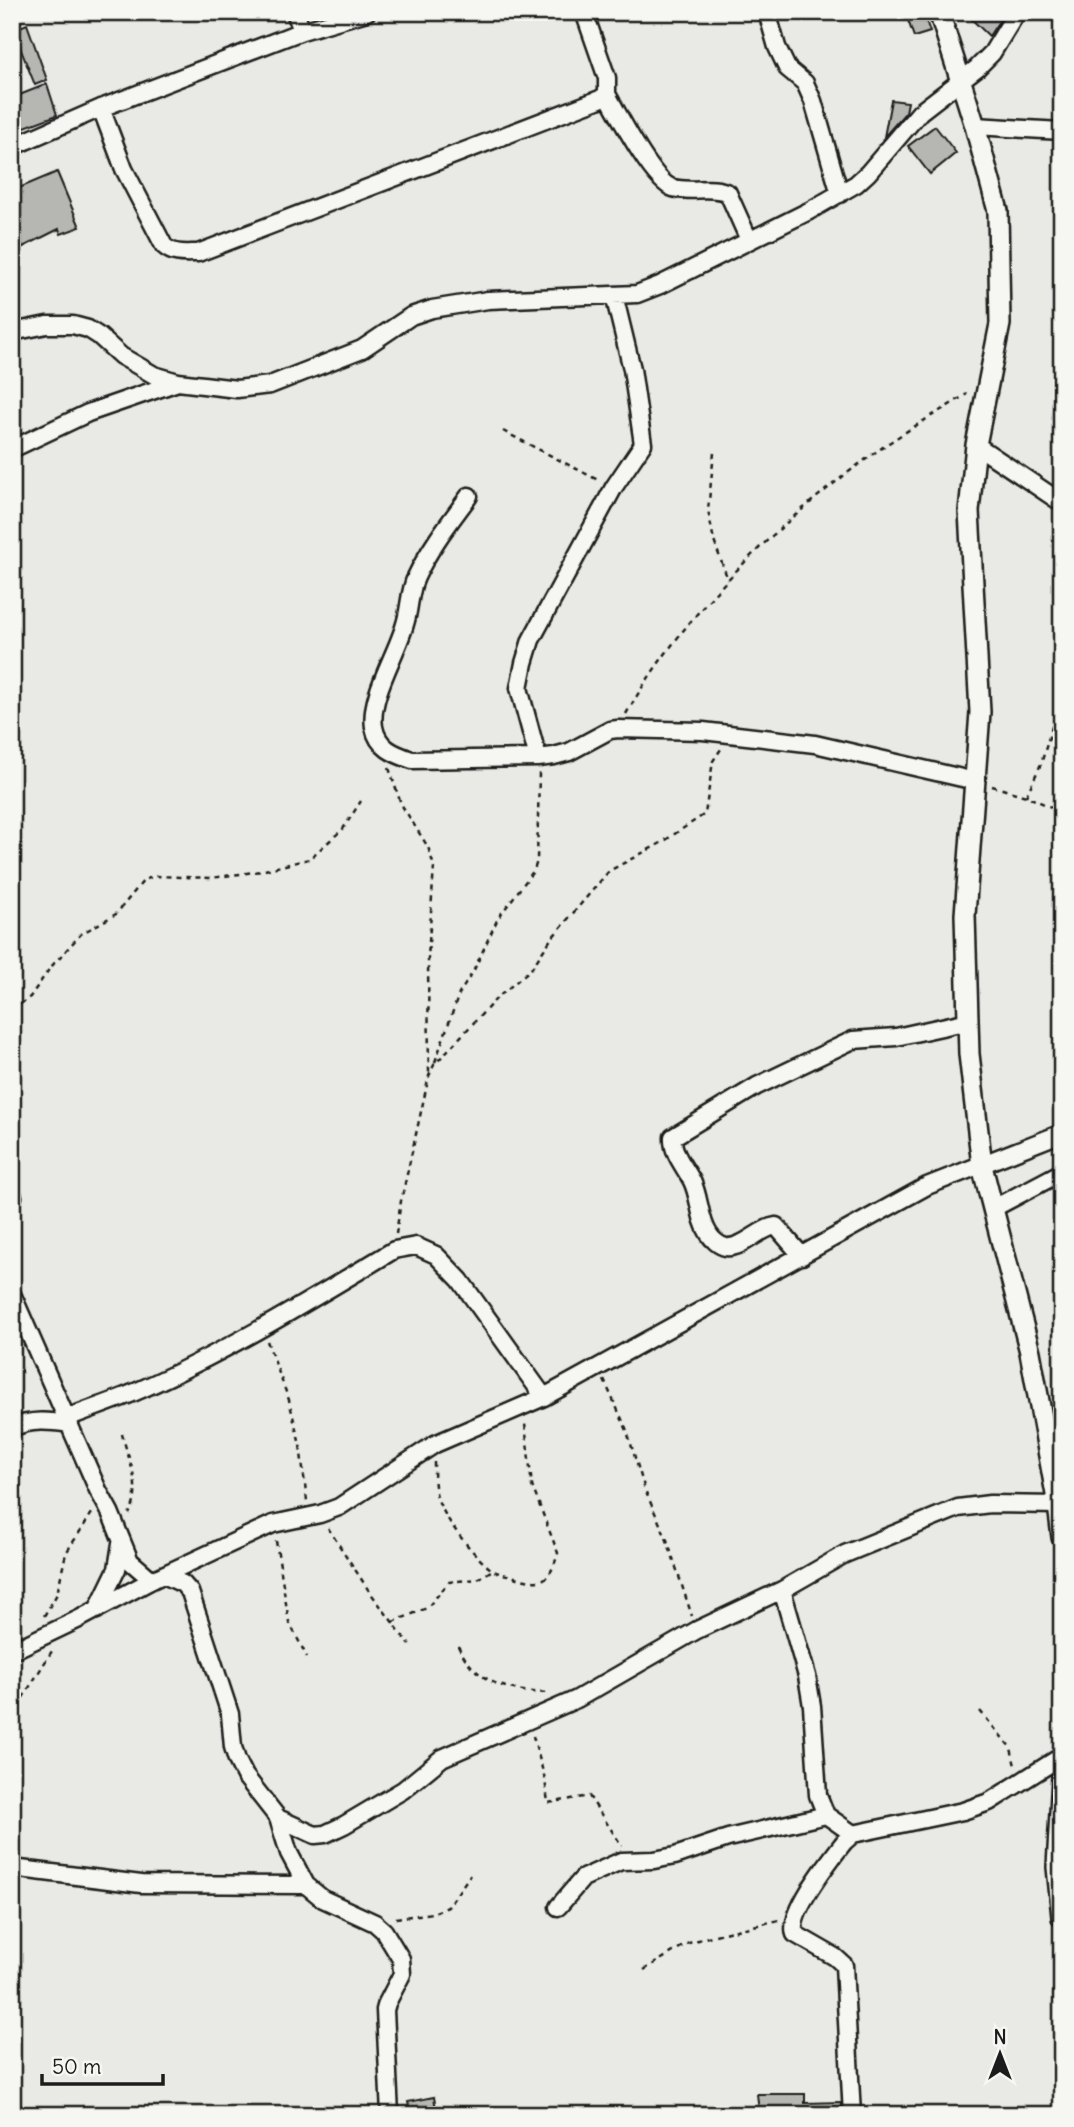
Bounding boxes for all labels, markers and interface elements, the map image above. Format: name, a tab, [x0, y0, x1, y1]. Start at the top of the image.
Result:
north arrow	[965, 2018, 1036, 2088]
text: N	[993, 2025, 1007, 2049]
scale bar	[42, 2043, 163, 2087]
text: 50 m	[52, 2053, 101, 2080]

